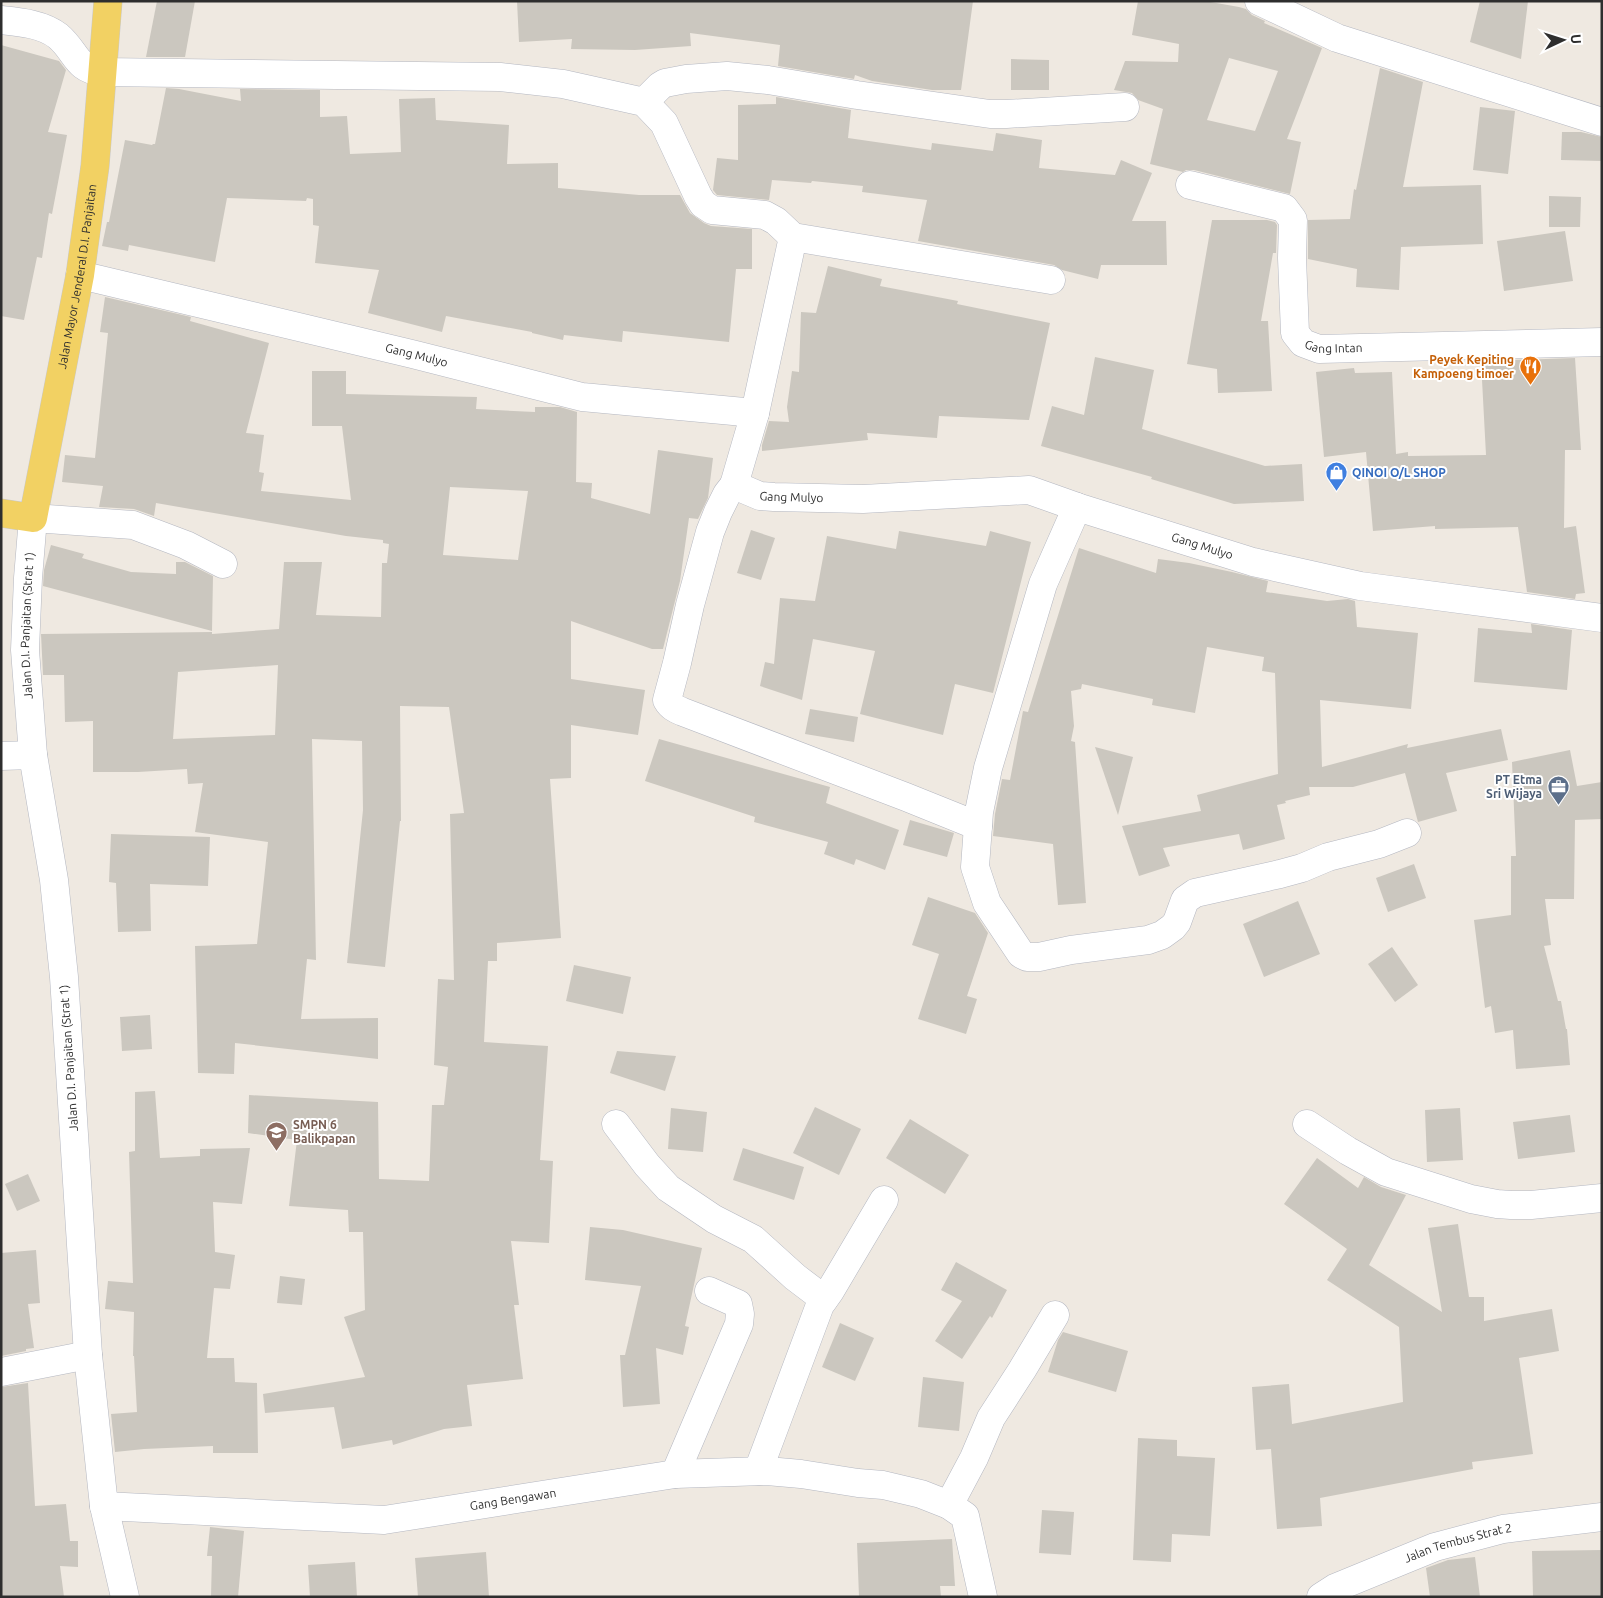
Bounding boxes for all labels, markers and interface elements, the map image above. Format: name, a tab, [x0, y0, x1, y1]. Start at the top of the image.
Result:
north arrow	[1538, 15, 1588, 65]
text: U	[1568, 34, 1584, 45]
street label: Jalan Mayor Jenderal D.I. Panjaitan	[55, 183, 98, 370]
street label: Gang Intan	[1303, 337, 1363, 355]
street label: Gang Mulyo	[384, 341, 449, 369]
place label: Peyek Kepiting Kampoeng timoer	[1413, 353, 1514, 380]
restaurant icon: Peyek Kepiting Kampoeng timoer	[1518, 355, 1542, 386]
shop icon: QINOI O/L SHOP	[1324, 461, 1348, 492]
place label: QINOI O/L SHOP	[1352, 466, 1446, 479]
street label: Gang Mulyo	[759, 489, 823, 504]
street label: Gang Mulyo	[1170, 530, 1235, 561]
street label: Jalan D.I. Panjaitan (Strat 1)	[18, 552, 37, 699]
place label: PT Etma Sri Wijaya	[1486, 773, 1542, 800]
office icon: PT Etma Sri Wijaya	[1546, 775, 1570, 806]
street label: Jalan D.I. Panjaitan (Strat 1)	[57, 984, 81, 1132]
place label: SMPN 6 Balikpapan	[293, 1118, 356, 1145]
school or university icon: SMPN 6 Balikpapan	[265, 1120, 289, 1151]
street label: Gang Bengawan	[469, 1486, 557, 1512]
street label: Jalan Tembus Strat 2	[1402, 1521, 1513, 1565]

